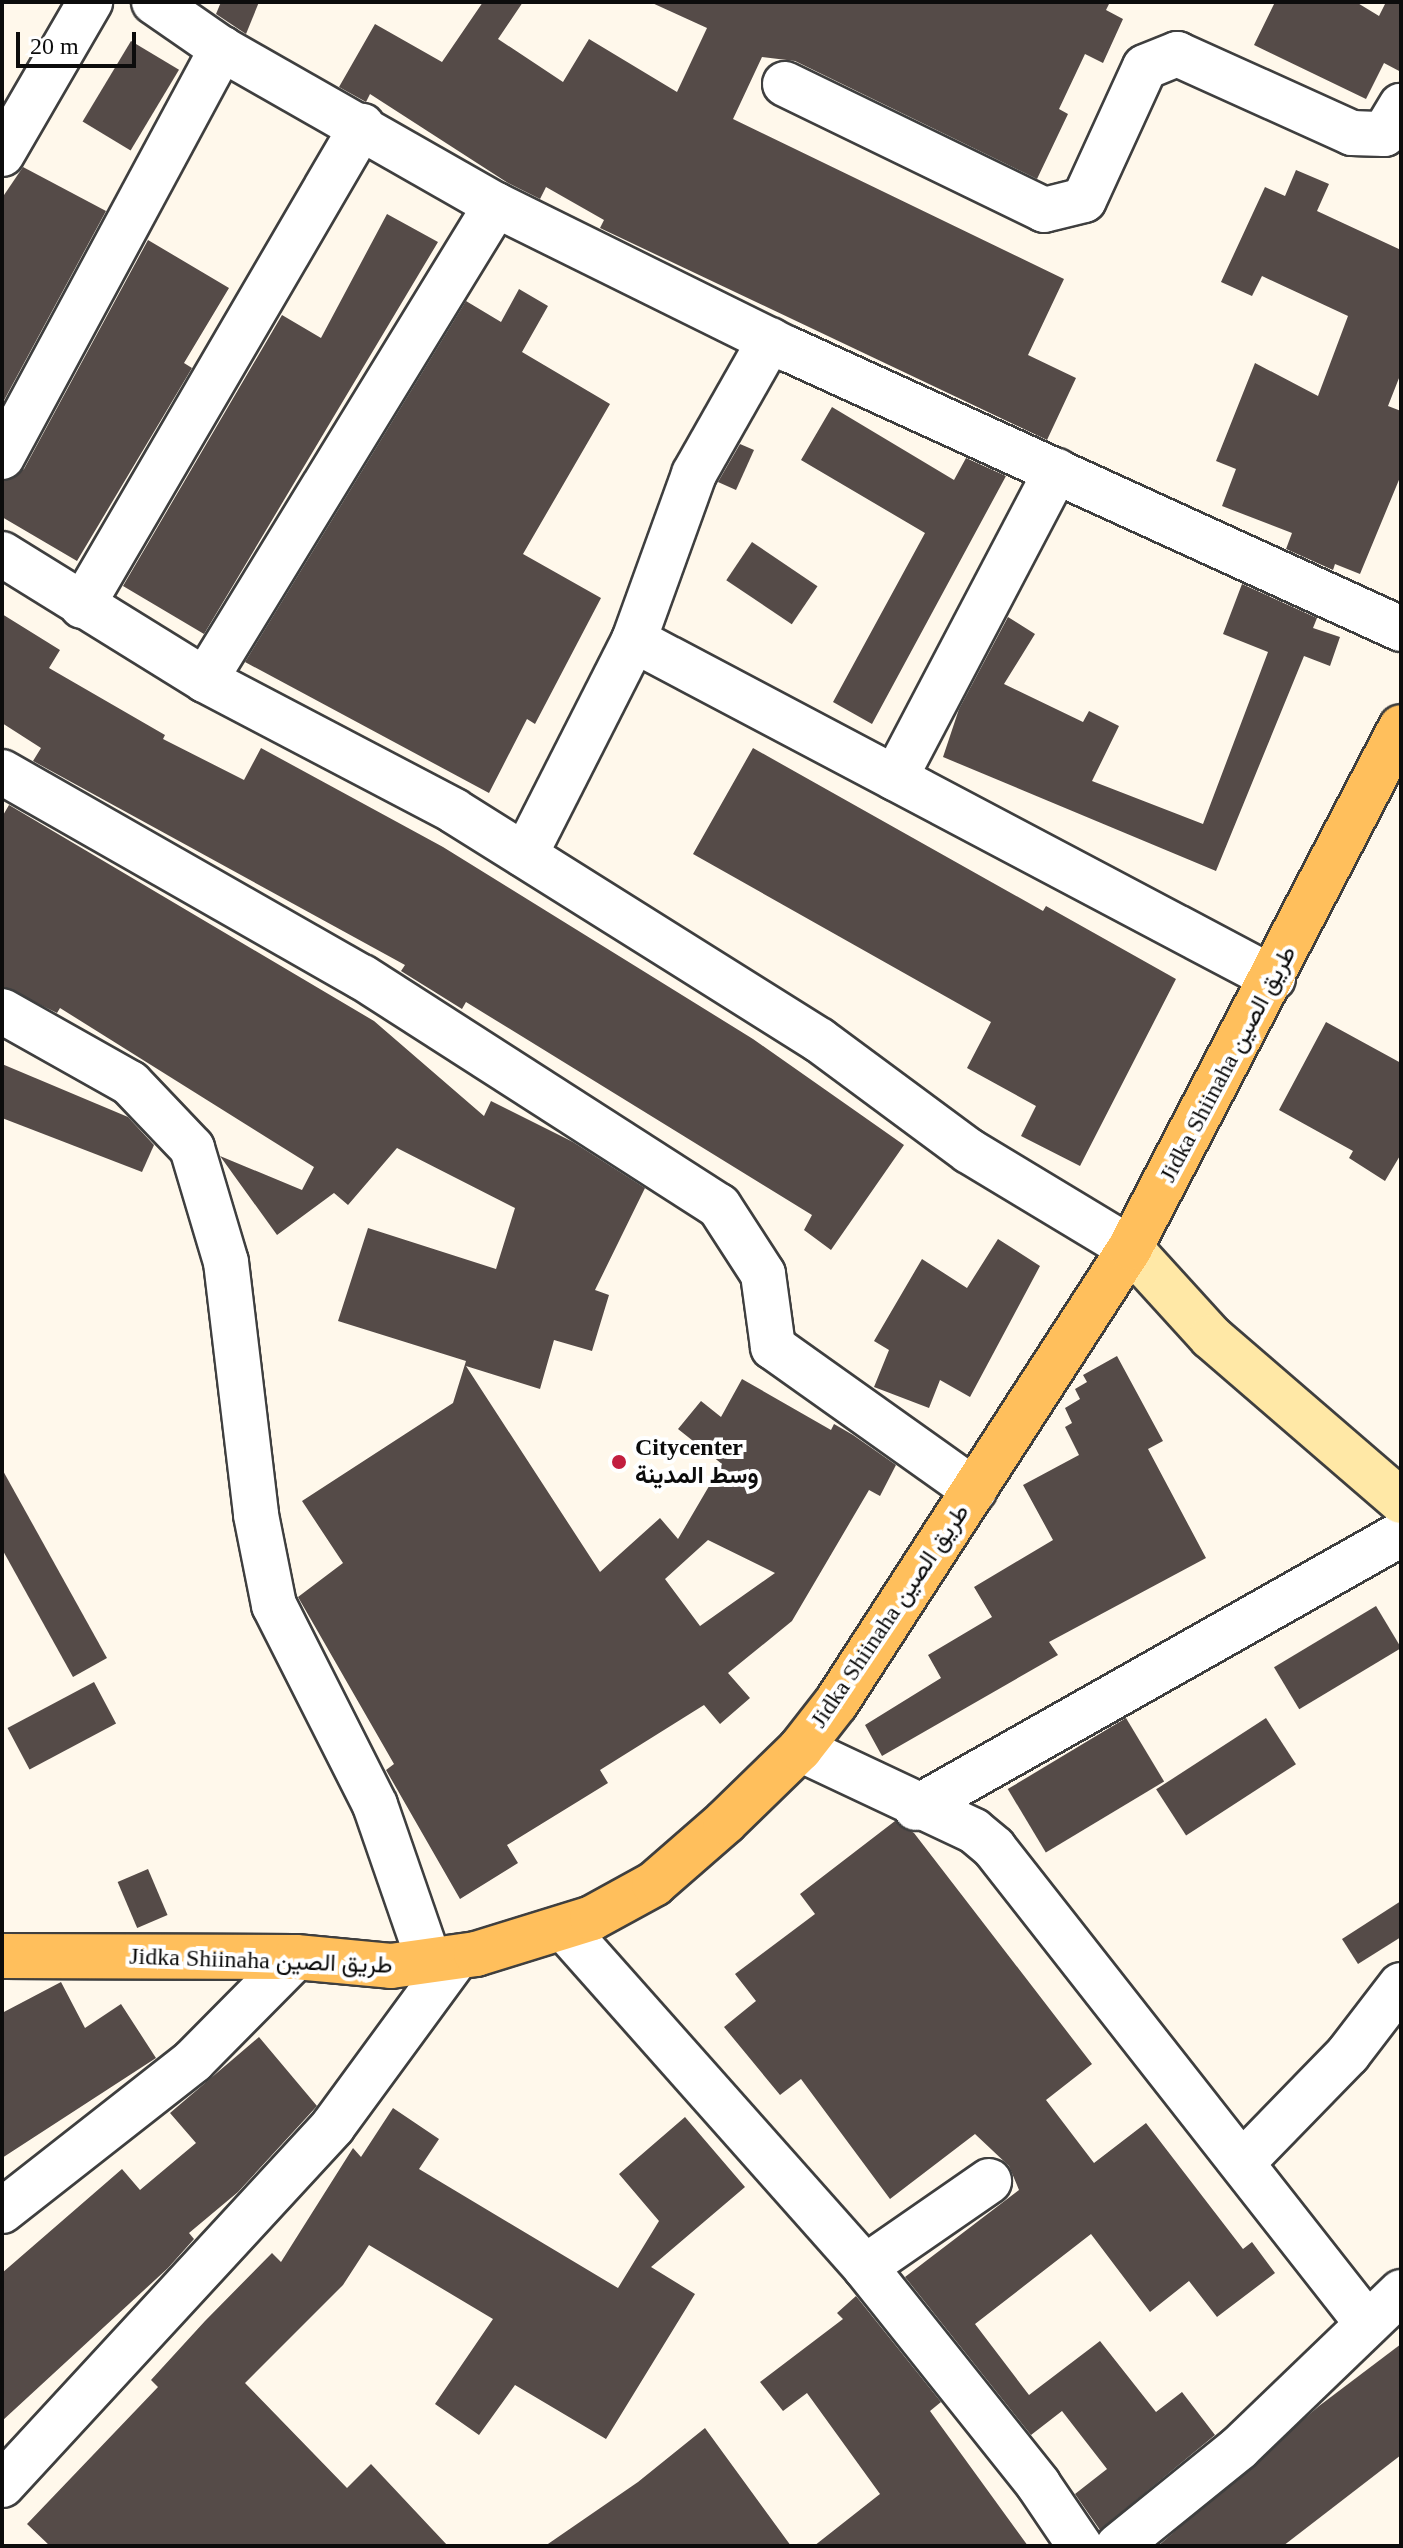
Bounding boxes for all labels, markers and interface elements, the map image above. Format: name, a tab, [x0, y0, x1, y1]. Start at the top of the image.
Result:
scale bar	[20, 16, 140, 66]
text: 20 m	[30, 33, 79, 59]
street label: Jidka Shiinaha طريق الصين	[1153, 941, 1303, 1187]
place label: Citycenter وسط المدينة	[635, 1434, 759, 1490]
marker: Citycenter وسط المدينة	[610, 1453, 628, 1471]
street label: Jidka Shiinaha طريق الصين	[804, 1499, 976, 1733]
street label: Jidka Shiinaha طريق الصين	[129, 1942, 393, 1980]

